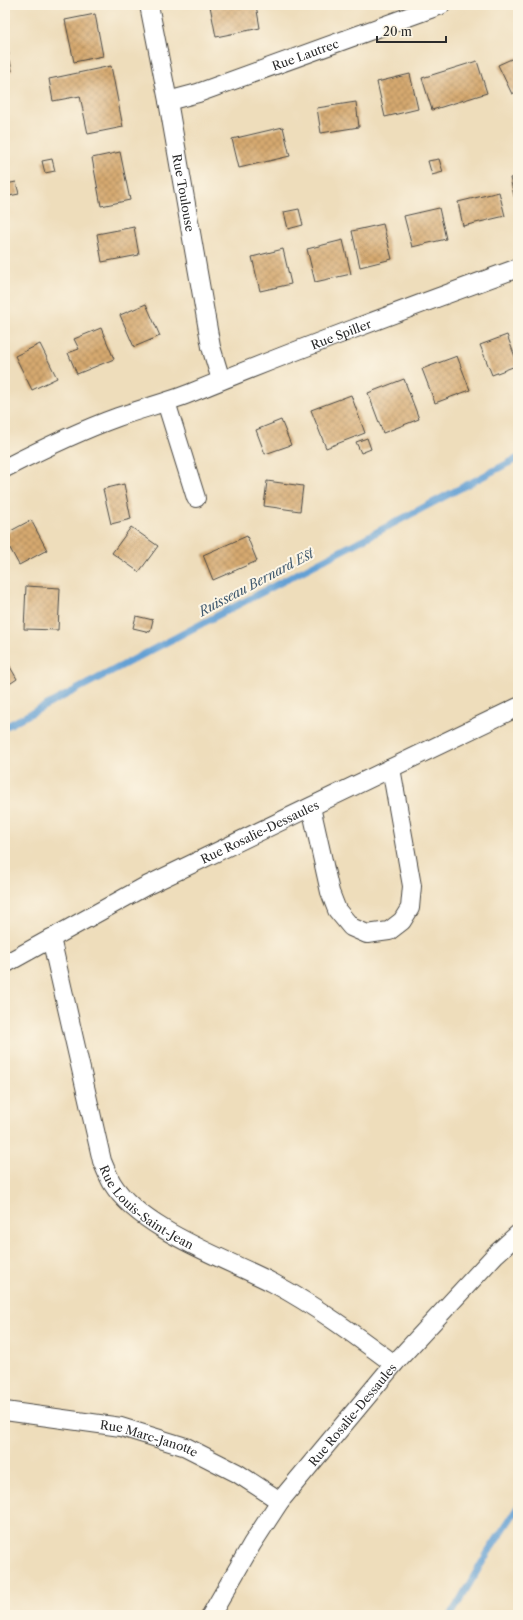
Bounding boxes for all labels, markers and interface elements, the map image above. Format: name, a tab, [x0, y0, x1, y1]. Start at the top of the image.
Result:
scale bar	[377, 18, 446, 44]
text: 20 m	[383, 24, 412, 39]
street label: Rue Lautrec	[270, 35, 341, 73]
street label: Rue Toulouse	[170, 153, 198, 233]
street label: Rue Spiller	[309, 316, 373, 352]
water label: Ruisseau Bernard Est	[195, 544, 317, 620]
street label: Rue Rosalie-Dessaules	[198, 797, 321, 866]
street label: Rue Louis-Saint-Jean	[97, 1163, 197, 1252]
street label: Rue Rosalie-Dessaules	[305, 1360, 399, 1469]
street label: Rue Marc-Janotte	[99, 1417, 201, 1460]

